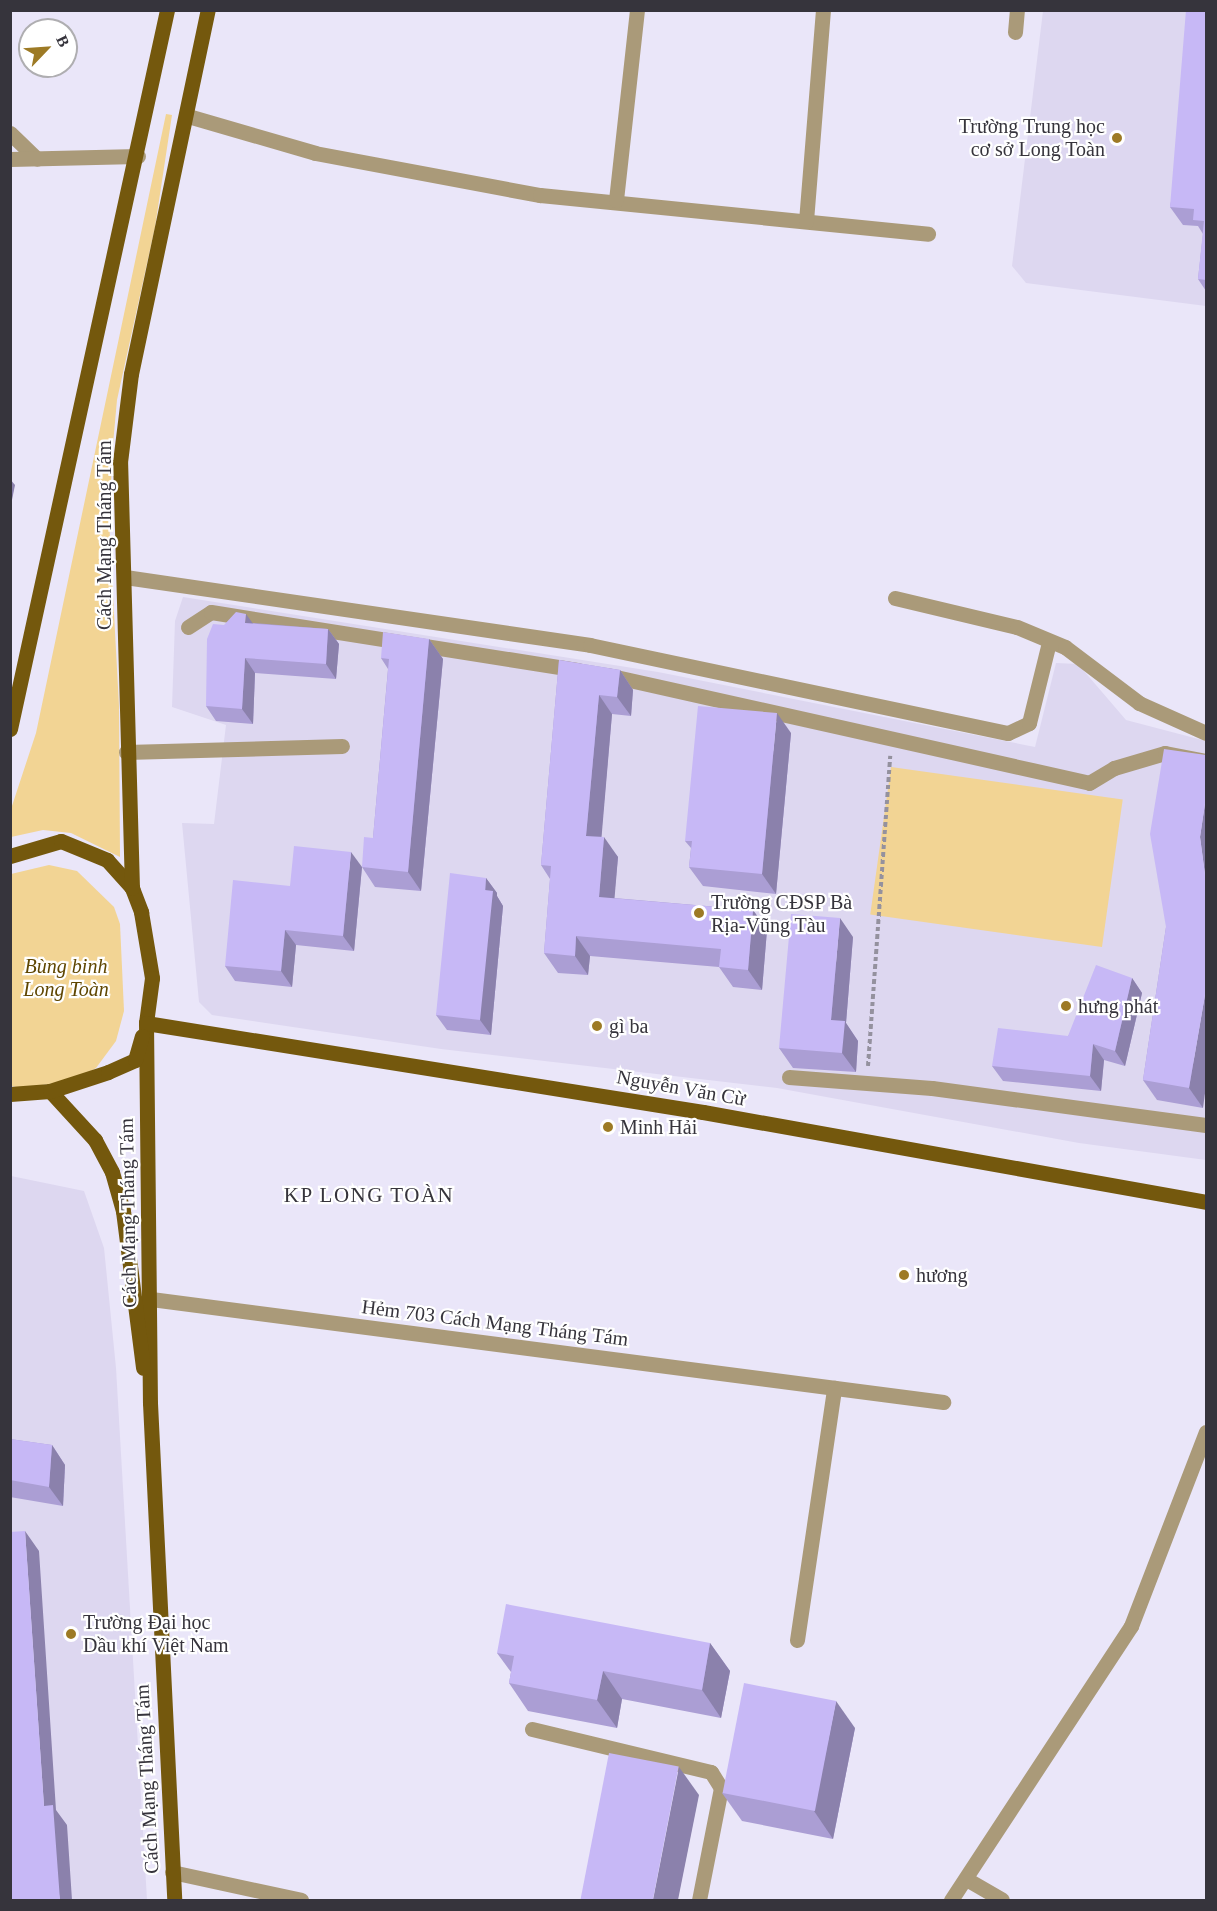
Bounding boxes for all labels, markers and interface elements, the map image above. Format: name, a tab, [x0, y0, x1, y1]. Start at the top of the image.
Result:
north arrow	[18, 18, 78, 78]
text: B	[53, 33, 73, 49]
place label: Trường Trung học cơ sở Long Toàn	[958, 114, 1105, 161]
marker: Trường Trung học cơ sở Long Toàn	[1110, 131, 1124, 145]
street label: Cách Mạng Tháng Tám	[92, 440, 116, 630]
place label: Trường CĐSP Bà Rịa-Vũng Tàu	[711, 890, 853, 937]
marker: Trường CĐSP Bà Rịa-Vũng Tàu	[692, 906, 706, 920]
park label: Bùng binh Long Toàn	[23, 954, 109, 1001]
place label: hưng phát	[1078, 994, 1158, 1018]
marker: hưng phát	[1059, 999, 1073, 1013]
place label: gì ba	[609, 1014, 648, 1038]
marker: gì ba	[590, 1019, 604, 1033]
street label: Nguyễn Văn Cừ	[614, 1065, 748, 1111]
place label: Minh Hải	[620, 1115, 697, 1139]
street label: Cách Mạng Tháng Tám	[114, 1118, 142, 1308]
marker: Minh Hải	[601, 1120, 615, 1134]
district label: KP LONG TOÀN	[283, 1182, 455, 1208]
place label: hương	[916, 1263, 967, 1287]
marker: hương	[897, 1268, 911, 1282]
street label: Hẻm 703 Cách Mạng Tháng Tám	[360, 1295, 630, 1351]
place label: Trường Đại học Dầu khí Việt Nam	[83, 1610, 229, 1657]
marker: Trường Đại học Dầu khí Việt Nam	[64, 1627, 78, 1641]
street label: Cách Mạng Tháng Tám	[130, 1683, 164, 1875]

